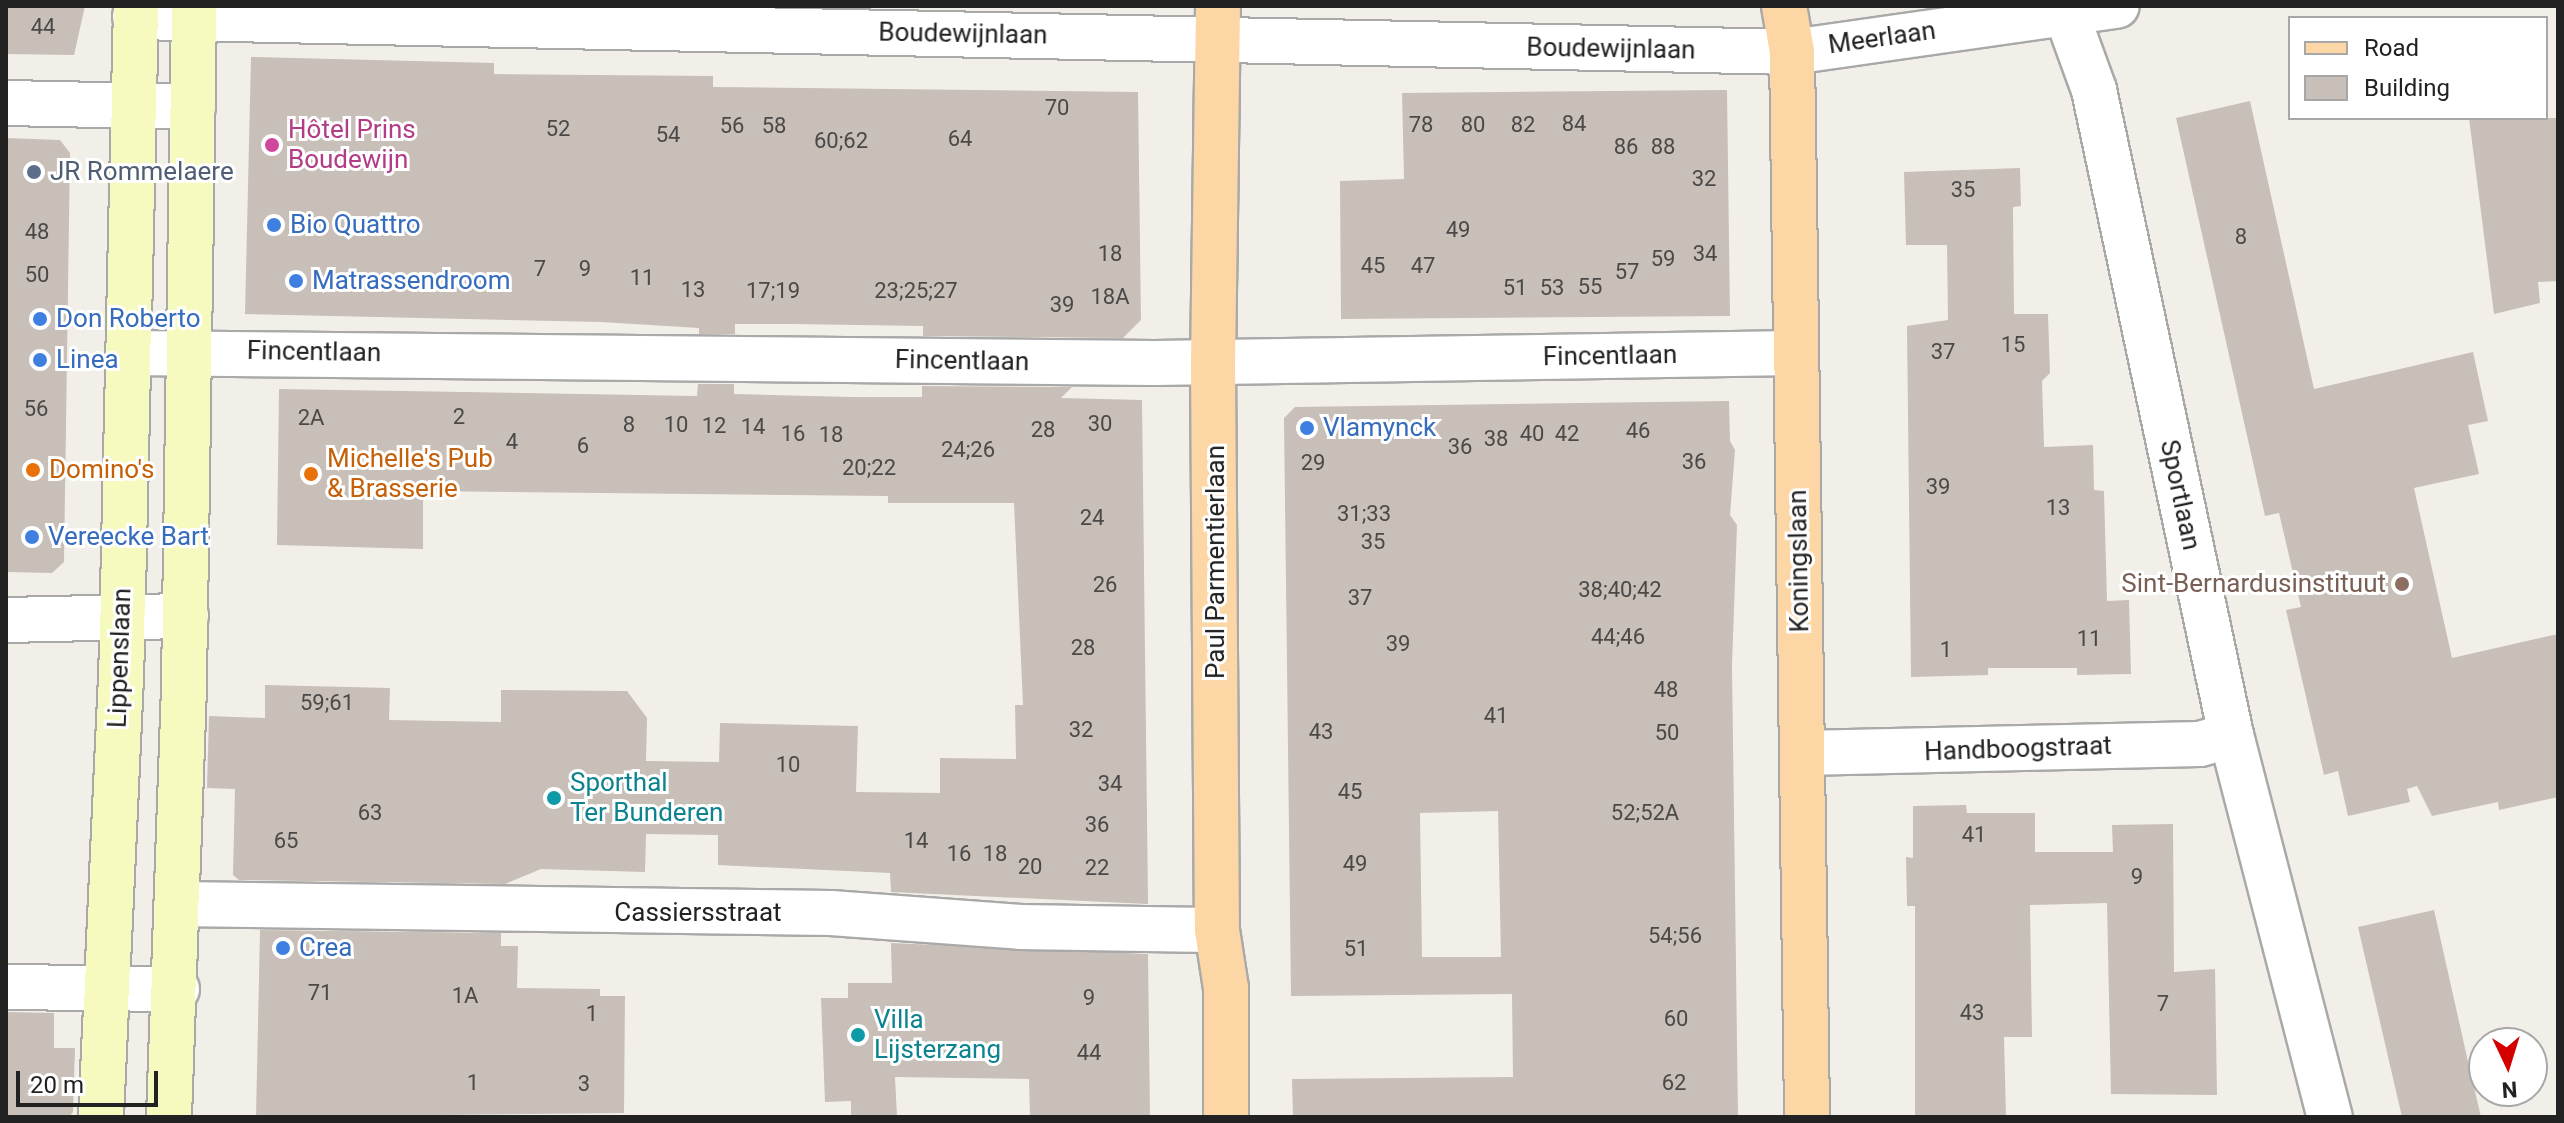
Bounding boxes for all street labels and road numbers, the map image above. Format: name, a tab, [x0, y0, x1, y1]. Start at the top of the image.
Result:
street label: Meerlaan	[1826, 15, 1938, 61]
street label: Boudewijnlaan	[878, 17, 1048, 51]
street label: Boudewijnlaan	[1526, 32, 1696, 66]
street label: Fincentlaan	[247, 335, 381, 369]
street label: Fincentlaan	[1543, 339, 1677, 373]
street label: Fincentlaan	[895, 344, 1029, 378]
street label: Sportlaan	[2153, 437, 2207, 553]
street label: Paul Parmentierlaan	[1200, 445, 1232, 679]
street label: Koningslaan	[1782, 489, 1816, 633]
street label: Lippenslaan	[102, 587, 138, 729]
street label: Handboogstraat	[1924, 730, 2112, 768]
street label: Cassiersstraat	[614, 897, 782, 929]

